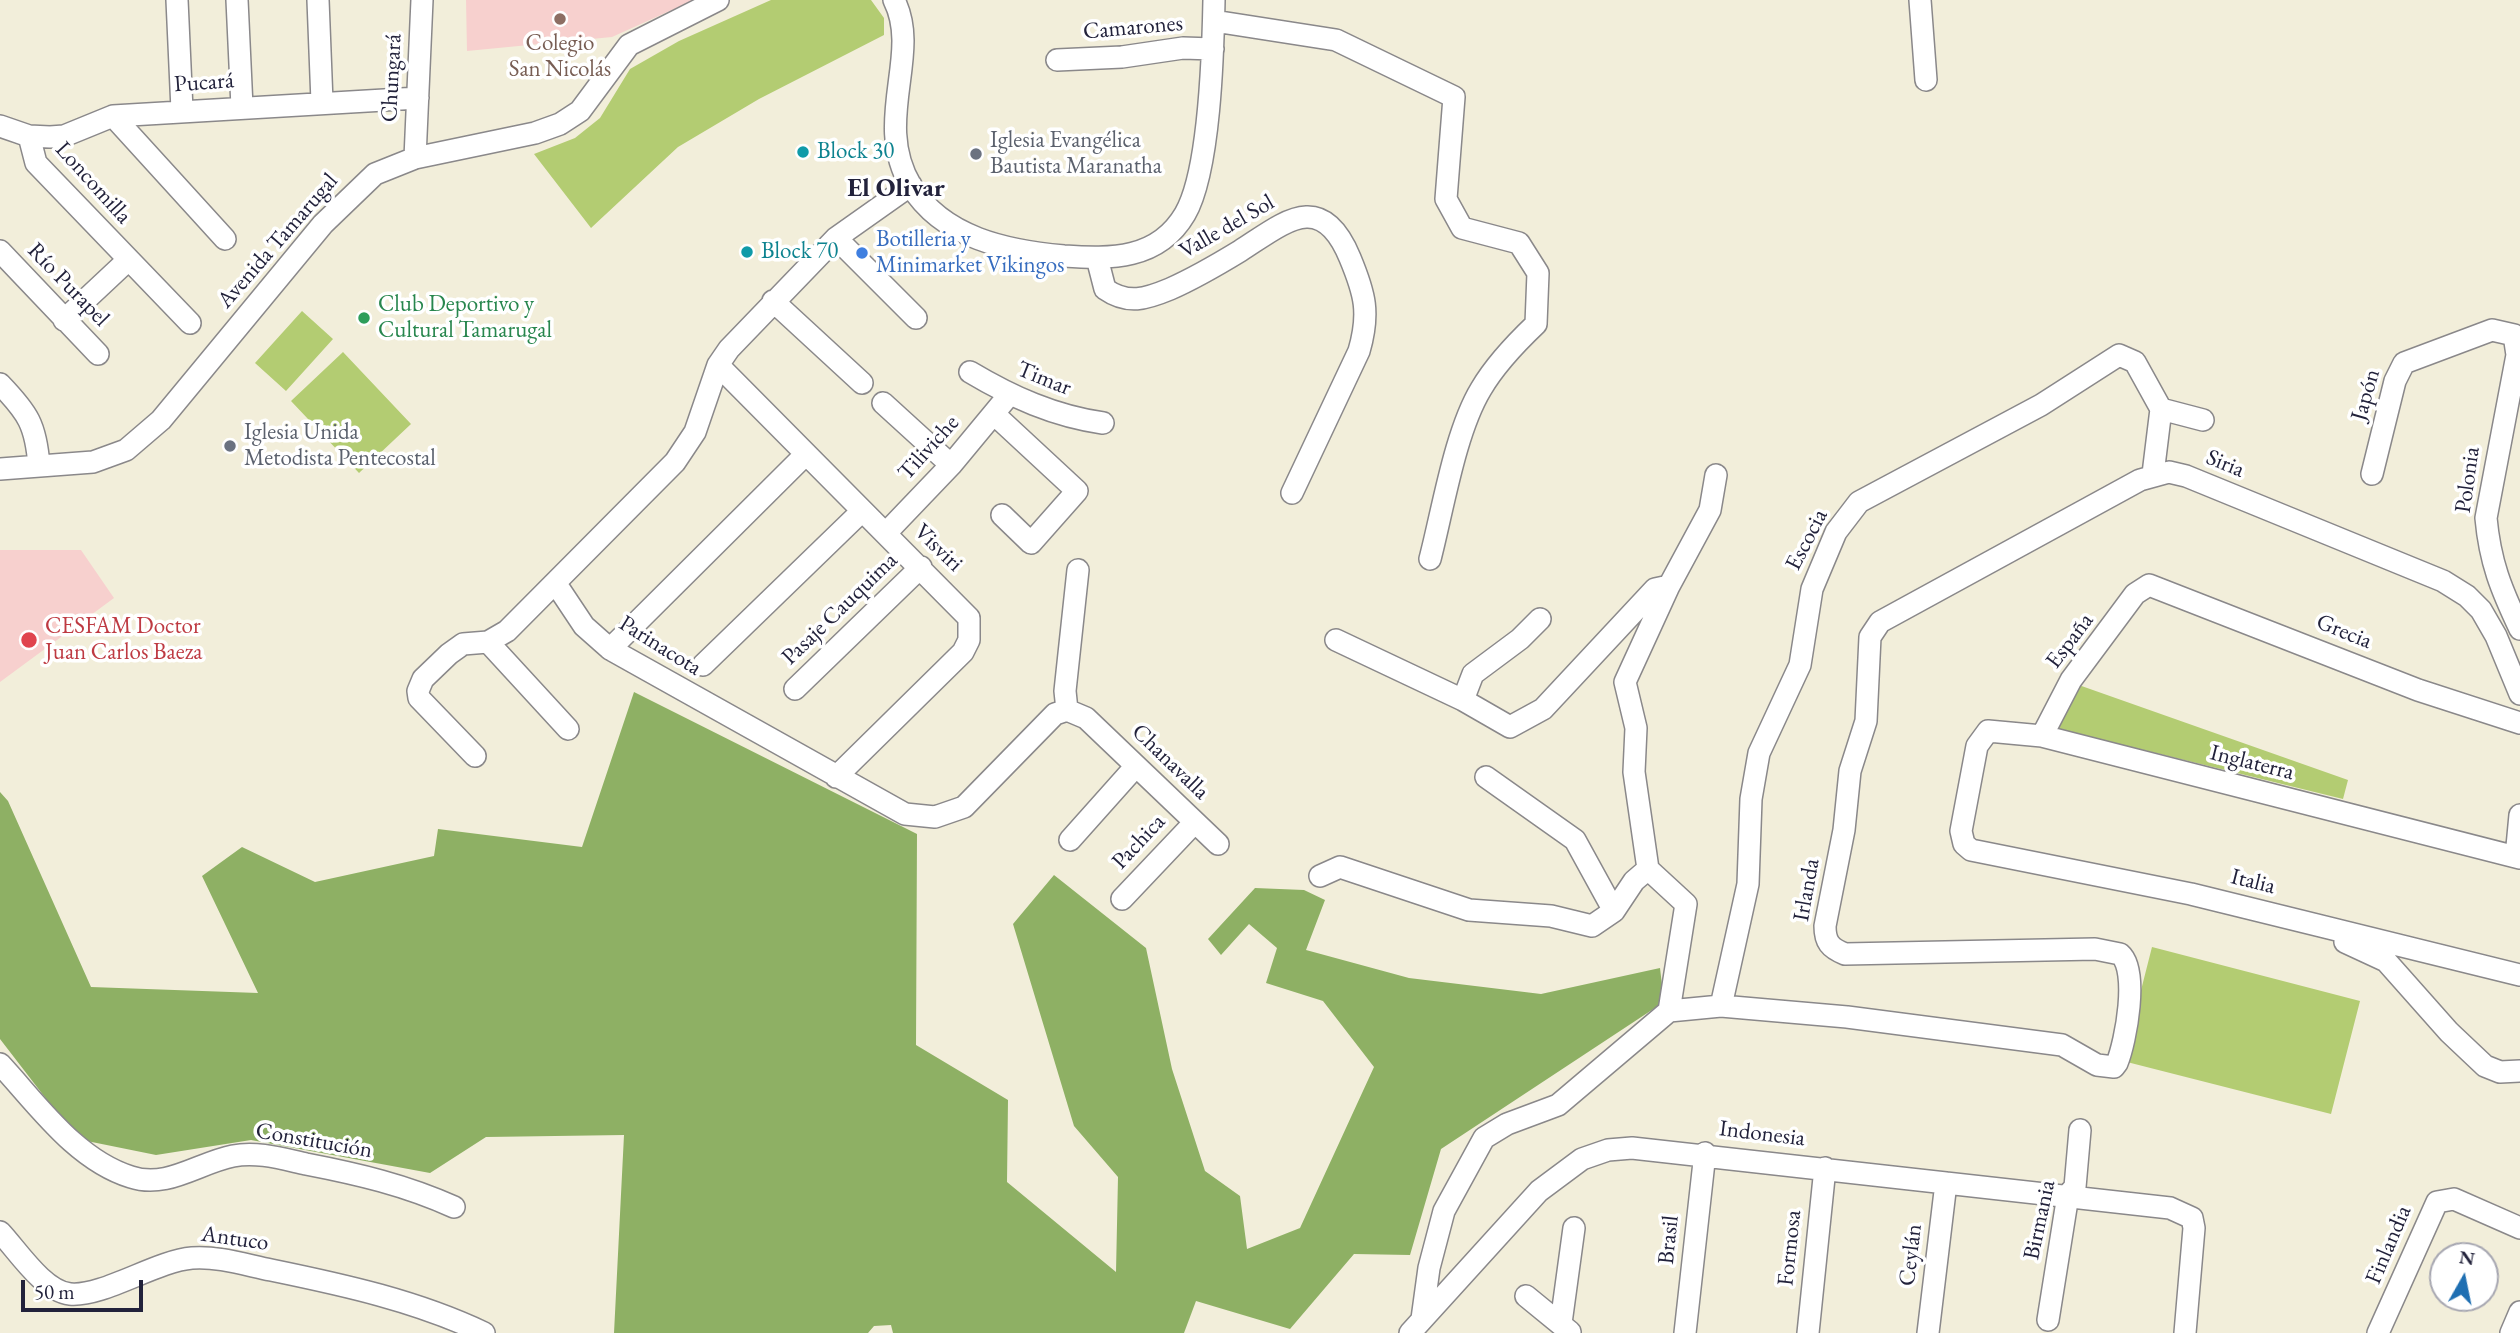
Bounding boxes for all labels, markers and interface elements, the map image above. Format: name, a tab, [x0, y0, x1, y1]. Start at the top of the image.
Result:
street label: Camarones	[1082, 10, 1184, 46]
marker: Colegio San Nicolás	[552, 11, 568, 27]
place label: Colegio San Nicolás	[509, 30, 611, 84]
street label: Chungará	[376, 33, 408, 123]
street label: Pucará	[173, 67, 235, 99]
place label: Iglesia Evangélica Bautista Maranatha	[990, 127, 1162, 181]
street label: Loncomilla	[49, 136, 137, 230]
place label: Block 30	[817, 138, 894, 166]
marker: Block 30	[795, 144, 811, 160]
marker: Iglesia Evangélica Bautista Maranatha	[968, 146, 984, 162]
street label: Avenida Tamarugal	[212, 168, 344, 314]
district label: El Olivar	[847, 173, 945, 205]
street label: Valle del Sol	[1175, 189, 1279, 265]
place label: Botilleria y Minimarket Vikingos	[876, 226, 1064, 280]
street label: Río Purapel	[21, 237, 115, 333]
place label: Block 70	[761, 238, 838, 266]
marker: Block 70	[739, 244, 755, 260]
marker: Botilleria y Minimarket Vikingos	[854, 245, 870, 261]
place label: Club Deportivo y Cultural Tamarugal	[378, 291, 552, 345]
marker: Club Deportivo y Cultural Tamarugal	[356, 310, 372, 326]
street label: Timar	[1013, 356, 1075, 402]
street label: Japón	[2346, 366, 2386, 424]
street label: Tiliviche	[893, 410, 965, 486]
place label: Iglesia Unida Metodista Pentecostal	[244, 419, 436, 473]
marker: Iglesia Unida Metodista Pentecostal	[222, 438, 238, 454]
street label: Siria	[2202, 444, 2248, 484]
street label: Polonia	[2450, 445, 2486, 515]
street label: Escocia	[1780, 505, 1834, 575]
street label: Visviri	[908, 518, 968, 578]
street label: Pasaje Cauquima	[776, 547, 904, 671]
street label: España	[2040, 608, 2100, 674]
street label: Grecia	[2312, 608, 2376, 656]
street label: Parinacota	[614, 610, 706, 682]
place label: CESFAM Doctor Juan Carlos Baeza	[45, 613, 202, 667]
marker: CESFAM Doctor Juan Carlos Baeza	[19, 630, 39, 650]
street label: Chanavalla	[1125, 718, 1215, 806]
street label: Inglaterra	[2207, 739, 2297, 787]
street label: Pachica	[1106, 809, 1172, 875]
street label: Irlanda	[1788, 857, 1826, 923]
street label: Italia	[2228, 863, 2278, 901]
street label: Indonesia	[1717, 1115, 1807, 1153]
street label: Constitución	[253, 1117, 375, 1165]
street label: Birmania	[2018, 1178, 2062, 1262]
street label: Finlandia	[2360, 1201, 2418, 1289]
street label: Formosa	[1772, 1209, 1808, 1287]
street label: Brasil	[1653, 1214, 1685, 1266]
street label: Antuco	[200, 1221, 270, 1257]
street label: Ceylán	[1894, 1222, 1928, 1288]
north arrow	[2429, 1242, 2499, 1312]
text: N	[2458, 1244, 2477, 1271]
scale bar	[24, 1266, 147, 1310]
text: 50 m	[34, 1278, 75, 1305]

